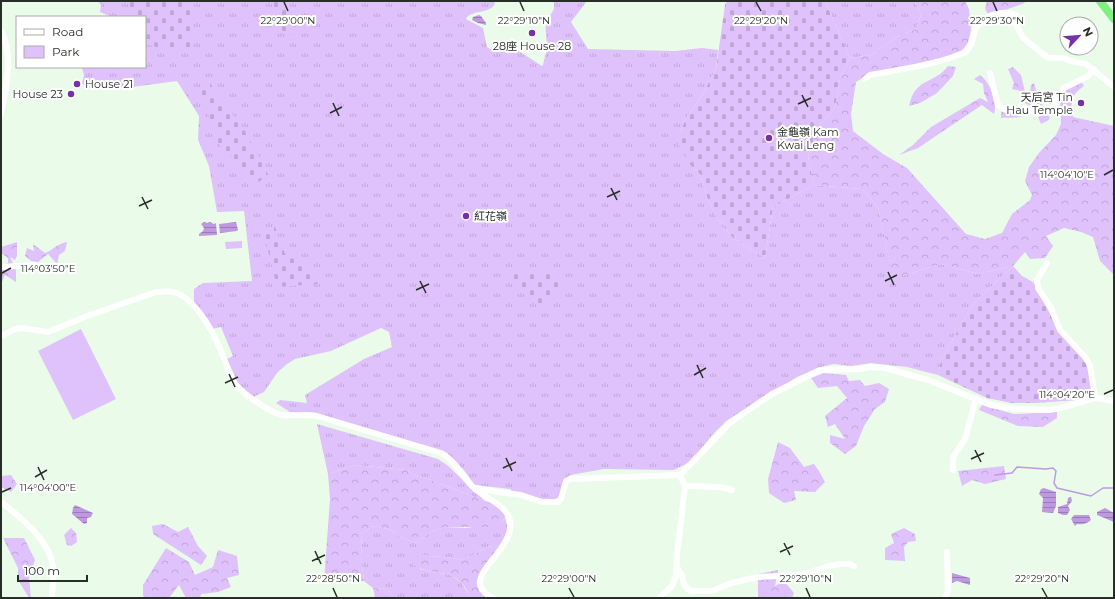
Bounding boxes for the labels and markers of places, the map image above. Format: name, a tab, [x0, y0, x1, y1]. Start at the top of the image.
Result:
marker: 28座 House 28	[527, 28, 537, 38]
place label: 28座 House 28	[493, 39, 571, 53]
place label: House 21	[85, 77, 133, 91]
marker: House 21	[72, 79, 82, 89]
place label: House 23	[12, 87, 63, 101]
marker: House 23	[66, 89, 76, 99]
place label: 天后宮 Tin Hau Temple	[1006, 90, 1073, 117]
marker: 天后宮 Tin Hau Temple	[1076, 98, 1086, 108]
place label: 金龜嶺 Kam Kwai Leng	[777, 125, 839, 152]
marker: 金龜嶺 Kam Kwai Leng	[764, 133, 774, 143]
place label: 紅花嶺	[474, 209, 507, 223]
marker: 紅花嶺	[461, 211, 471, 221]

